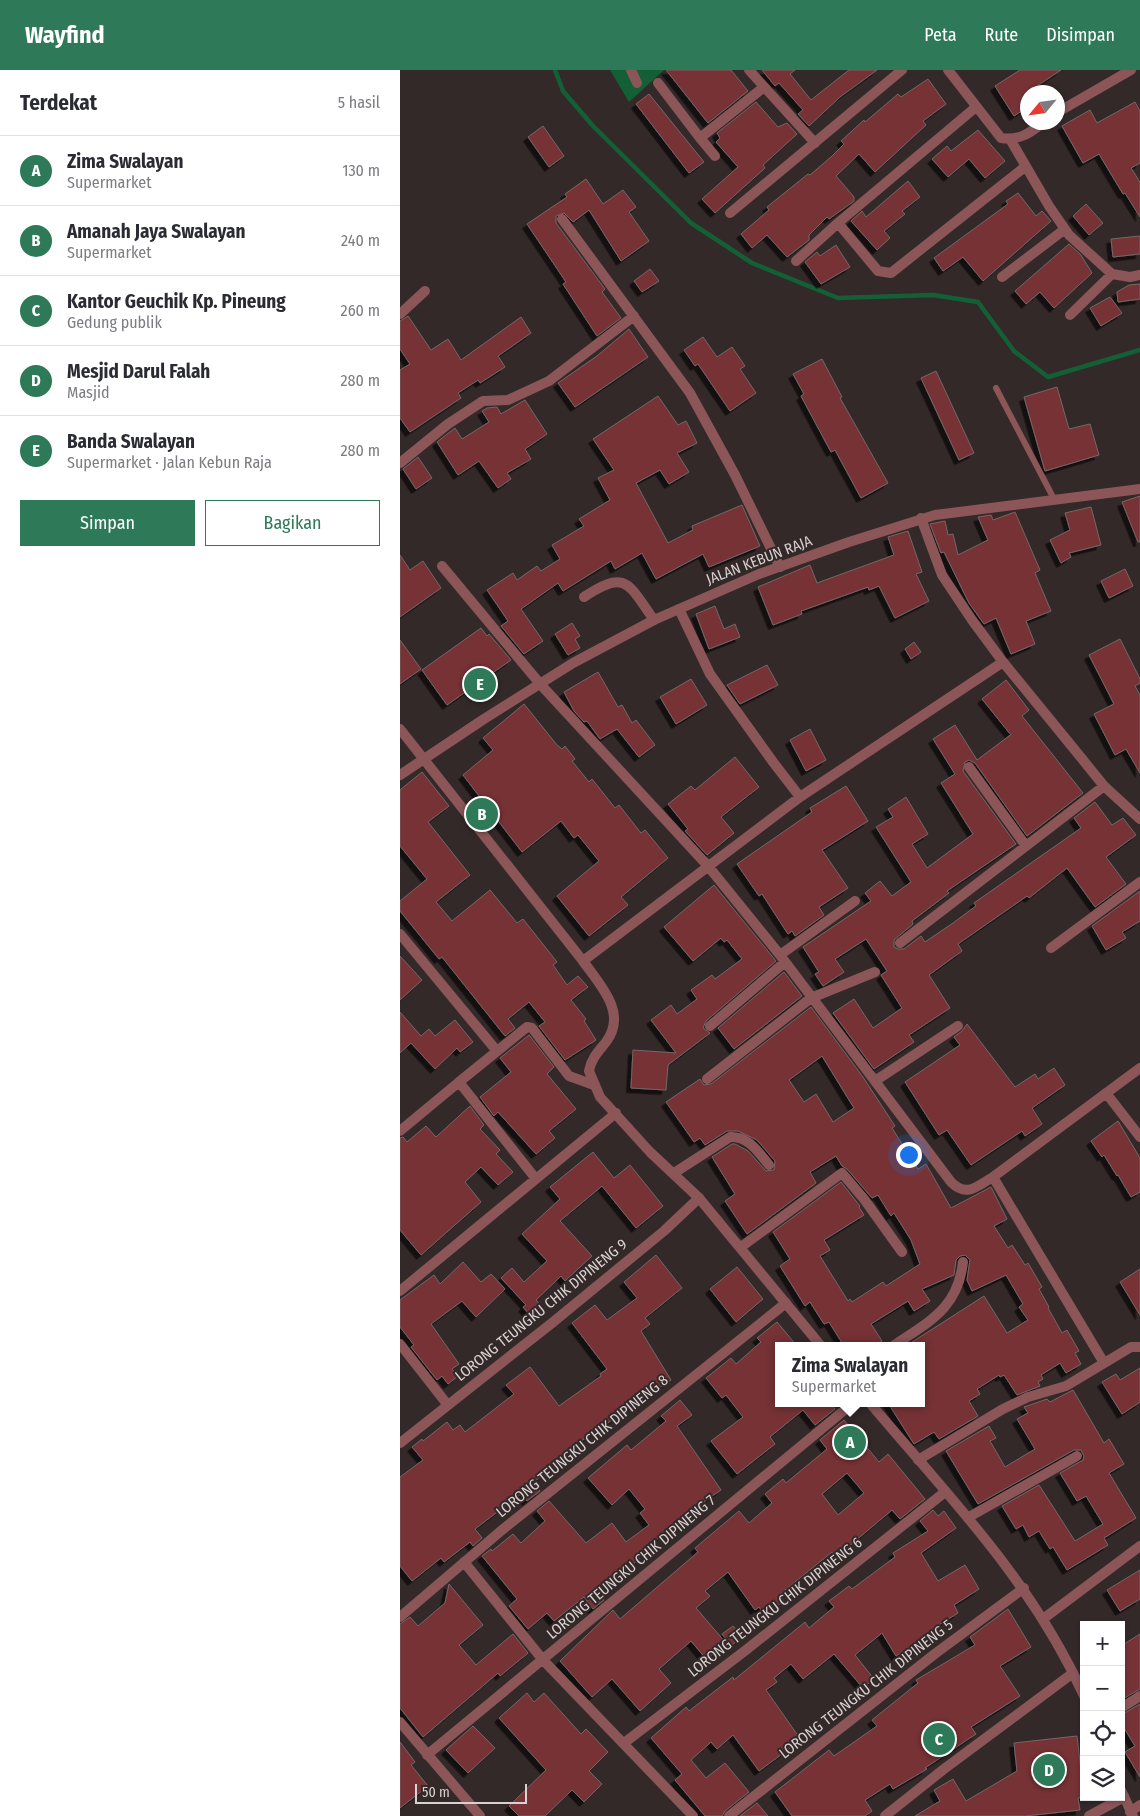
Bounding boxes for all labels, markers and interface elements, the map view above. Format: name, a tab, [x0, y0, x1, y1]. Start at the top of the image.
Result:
text: Wayfind	[25, 21, 105, 49]
text: Peta	[924, 24, 956, 46]
text: Rute	[984, 24, 1018, 46]
text: Disimpan	[1046, 24, 1115, 46]
north arrow	[1020, 85, 1065, 130]
text: Terdekat	[20, 90, 97, 116]
text: 5 hasil	[338, 93, 380, 112]
text: Zima Swalayan	[67, 150, 183, 173]
text: A	[32, 161, 40, 180]
text: 130 m	[342, 161, 380, 180]
text: Supermarket	[67, 173, 151, 192]
text: Amanah Jaya Swalayan	[67, 220, 246, 243]
text: B	[32, 231, 40, 250]
text: 240 m	[341, 231, 380, 250]
text: Supermarket	[67, 243, 151, 262]
text: Kantor Geuchik Kp. Pineung	[67, 290, 286, 313]
text: C	[32, 301, 40, 320]
text: 260 m	[341, 301, 380, 320]
text: Gedung publik	[67, 313, 162, 332]
text: Mesjid Darul Falah	[67, 360, 210, 383]
text: D	[31, 371, 41, 390]
text: 280 m	[341, 371, 380, 390]
text: Masjid	[67, 383, 110, 402]
text: Banda Swalayan	[67, 430, 195, 453]
text: E	[32, 441, 40, 460]
text: 280 m	[341, 441, 380, 460]
text: Supermarket · Jalan Kebun Raja	[67, 453, 272, 472]
button: Simpan	[20, 500, 195, 546]
button: Bagikan	[205, 500, 380, 546]
street label: JALAN KEBUN RAJA	[704, 532, 815, 588]
pin: E	[464, 665, 496, 703]
pin: B	[466, 795, 498, 833]
your location	[896, 1142, 922, 1168]
street label: LORONG TEUNGKU CHIK DIPINENG 9	[451, 1235, 631, 1385]
popup	[775, 1342, 925, 1407]
text: Zima Swalayan	[792, 1354, 908, 1377]
street label: LORONG TEUNGKU CHIK DIPINENG 8	[492, 1371, 672, 1521]
text: Supermarket	[792, 1377, 876, 1396]
pin: A	[834, 1423, 866, 1461]
street label: LORONG TEUNGKU CHIK DIPINENG 7	[543, 1491, 719, 1643]
street label: LORONG TEUNGKU CHIK DIPINENG 6	[684, 1533, 866, 1681]
street label: LORONG TEUNGKU CHIK DIPINENG 5	[776, 1616, 956, 1762]
map controls	[1080, 1621, 1125, 1801]
button: +	[1080, 1621, 1125, 1666]
button: −	[1080, 1666, 1125, 1711]
button: locate	[1080, 1711, 1125, 1756]
pin: C	[923, 1720, 955, 1758]
pin: D	[1033, 1751, 1065, 1789]
button: layers	[1080, 1756, 1125, 1801]
scale bar	[415, 1781, 528, 1804]
text: 50 m	[422, 1784, 450, 1801]

